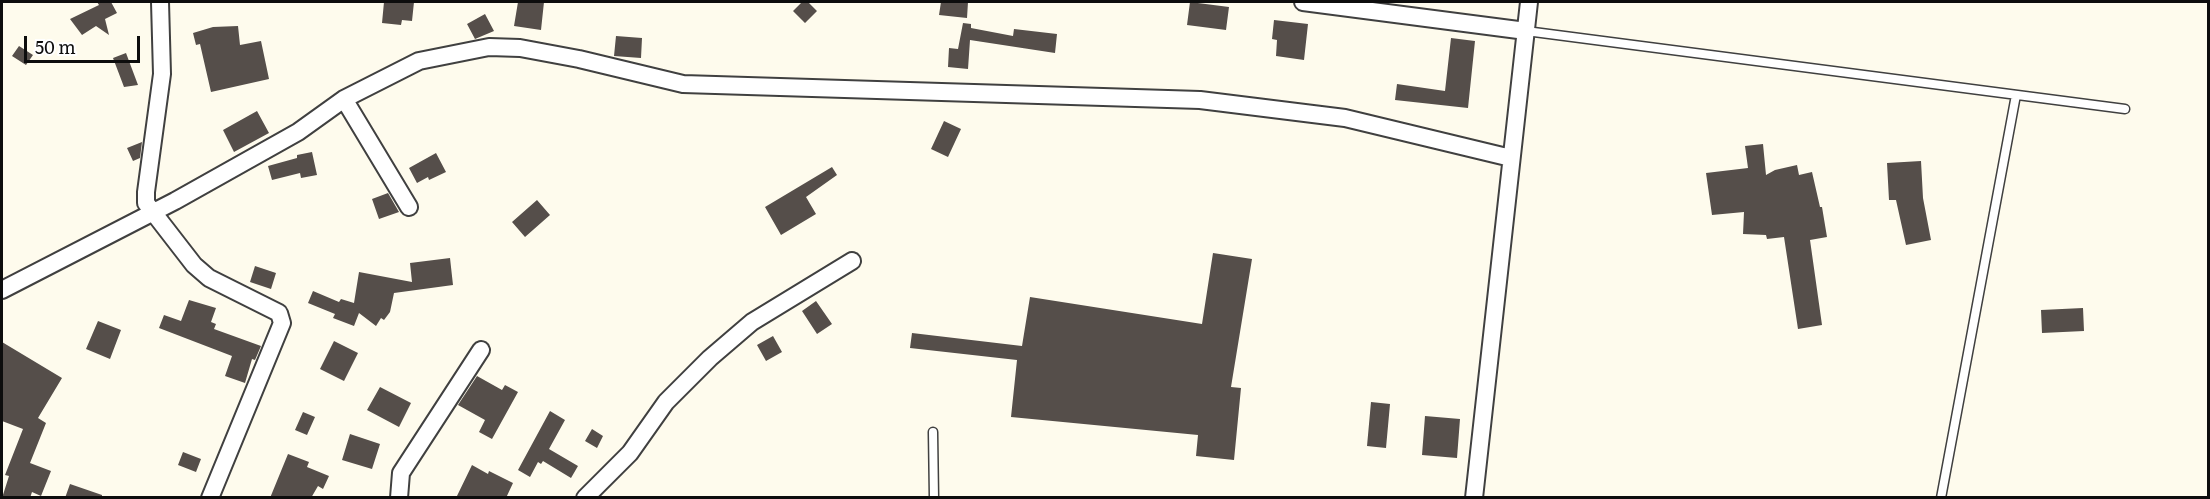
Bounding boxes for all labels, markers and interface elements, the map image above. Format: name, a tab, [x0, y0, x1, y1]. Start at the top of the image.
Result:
scale bar	[27, 24, 142, 62]
text: 50 m	[35, 33, 76, 60]

